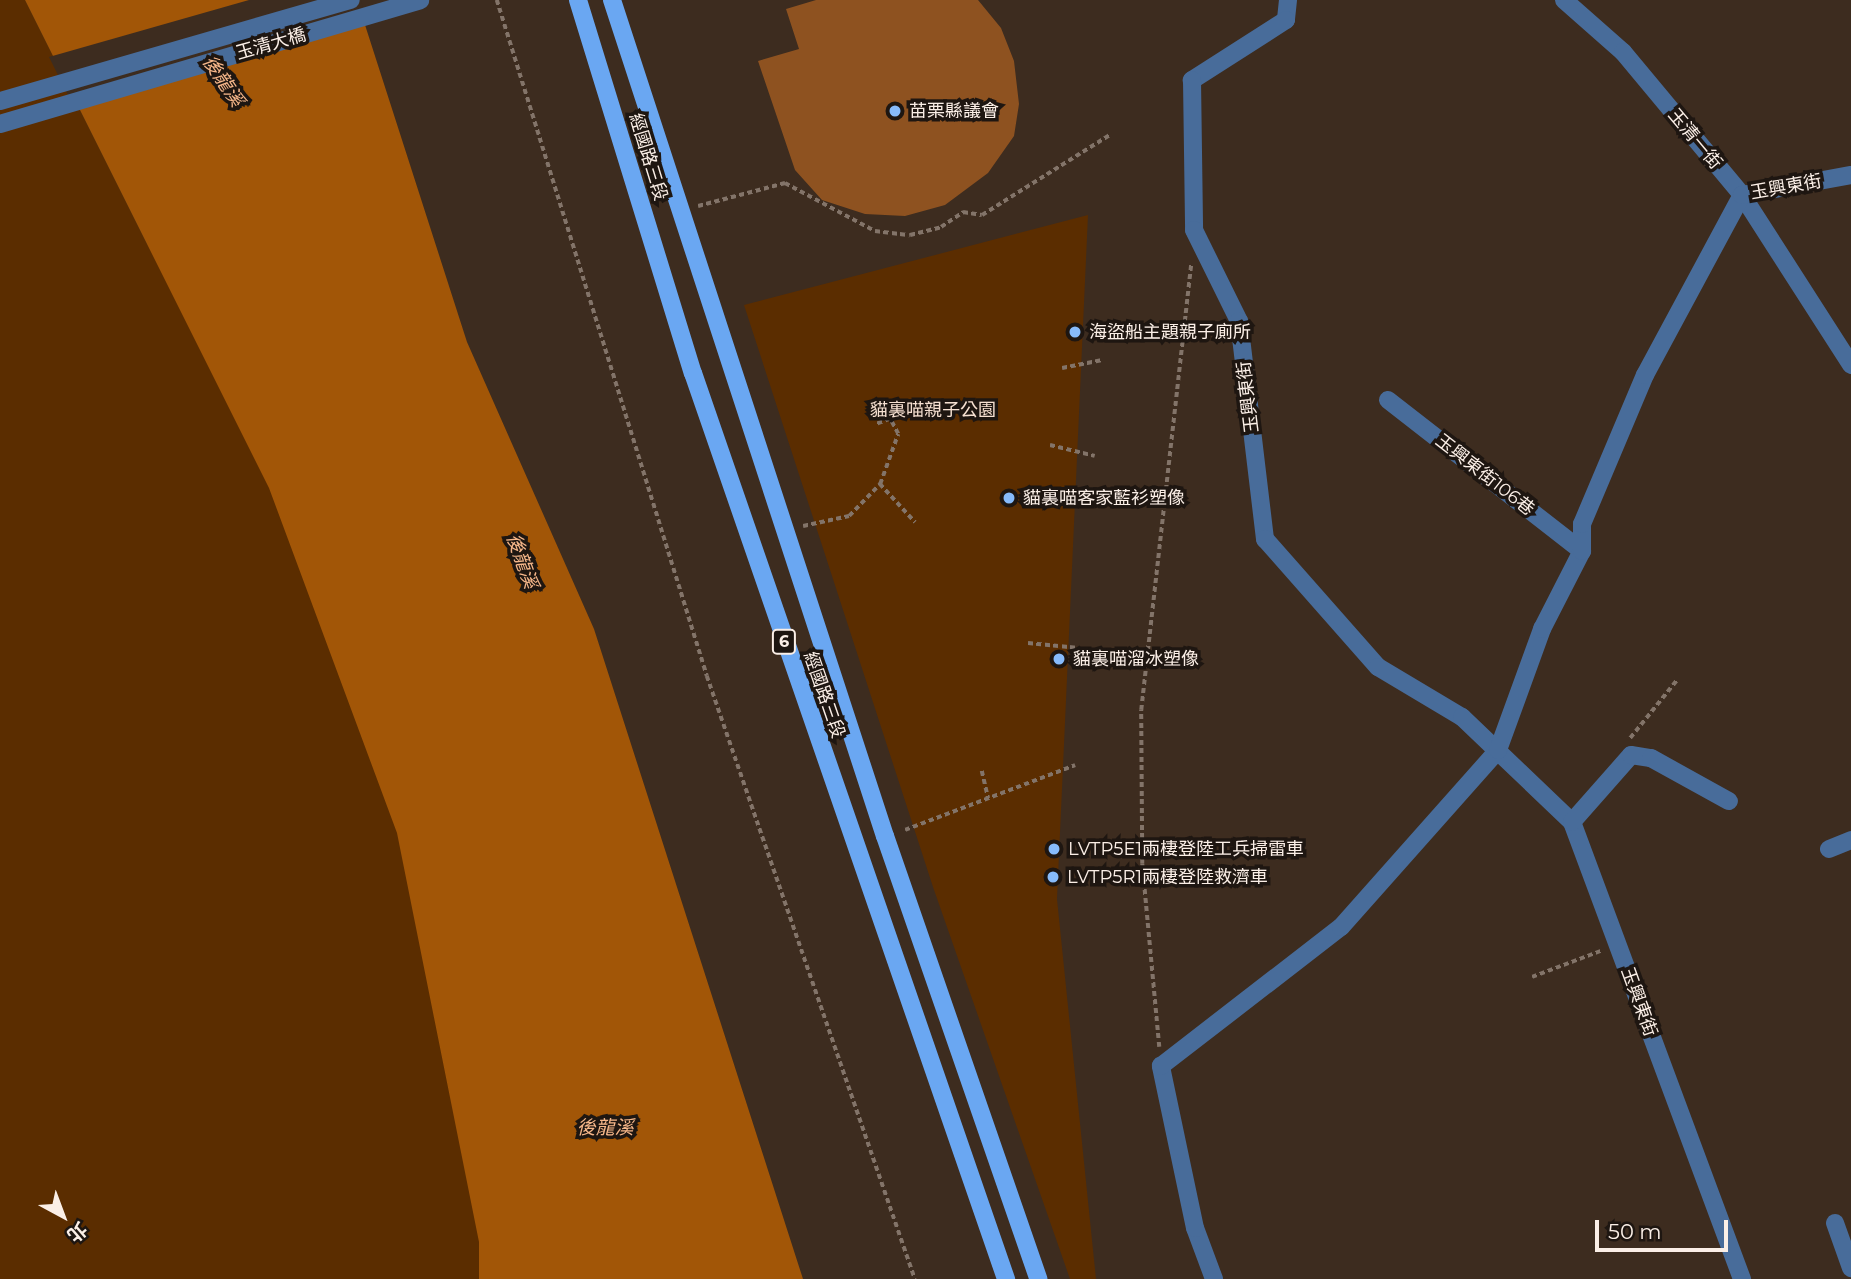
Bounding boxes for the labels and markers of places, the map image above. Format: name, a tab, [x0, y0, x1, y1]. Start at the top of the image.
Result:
place label: 苗栗縣議會	[909, 100, 999, 122]
marker: 苗栗縣議會	[887, 103, 903, 119]
place label: 海盜船主題親子廁所	[1089, 321, 1251, 343]
marker: 海盜船主題親子廁所	[1067, 324, 1083, 340]
place label: 貓裏喵客家藍衫塑像	[1023, 487, 1185, 509]
marker: 貓裏喵客家藍衫塑像	[1001, 490, 1017, 506]
place label: 貓裏喵溜冰塑像	[1073, 648, 1199, 670]
marker: 貓裏喵溜冰塑像	[1051, 651, 1067, 667]
place label: LVTP5E1兩棲登陸工兵掃雷車	[1068, 838, 1304, 860]
marker: LVTP5E1兩棲登陸工兵掃雷車	[1046, 841, 1062, 857]
place label: LVTP5R1兩棲登陸救濟車	[1067, 866, 1268, 888]
marker: LVTP5R1兩棲登陸救濟車	[1045, 869, 1061, 885]

